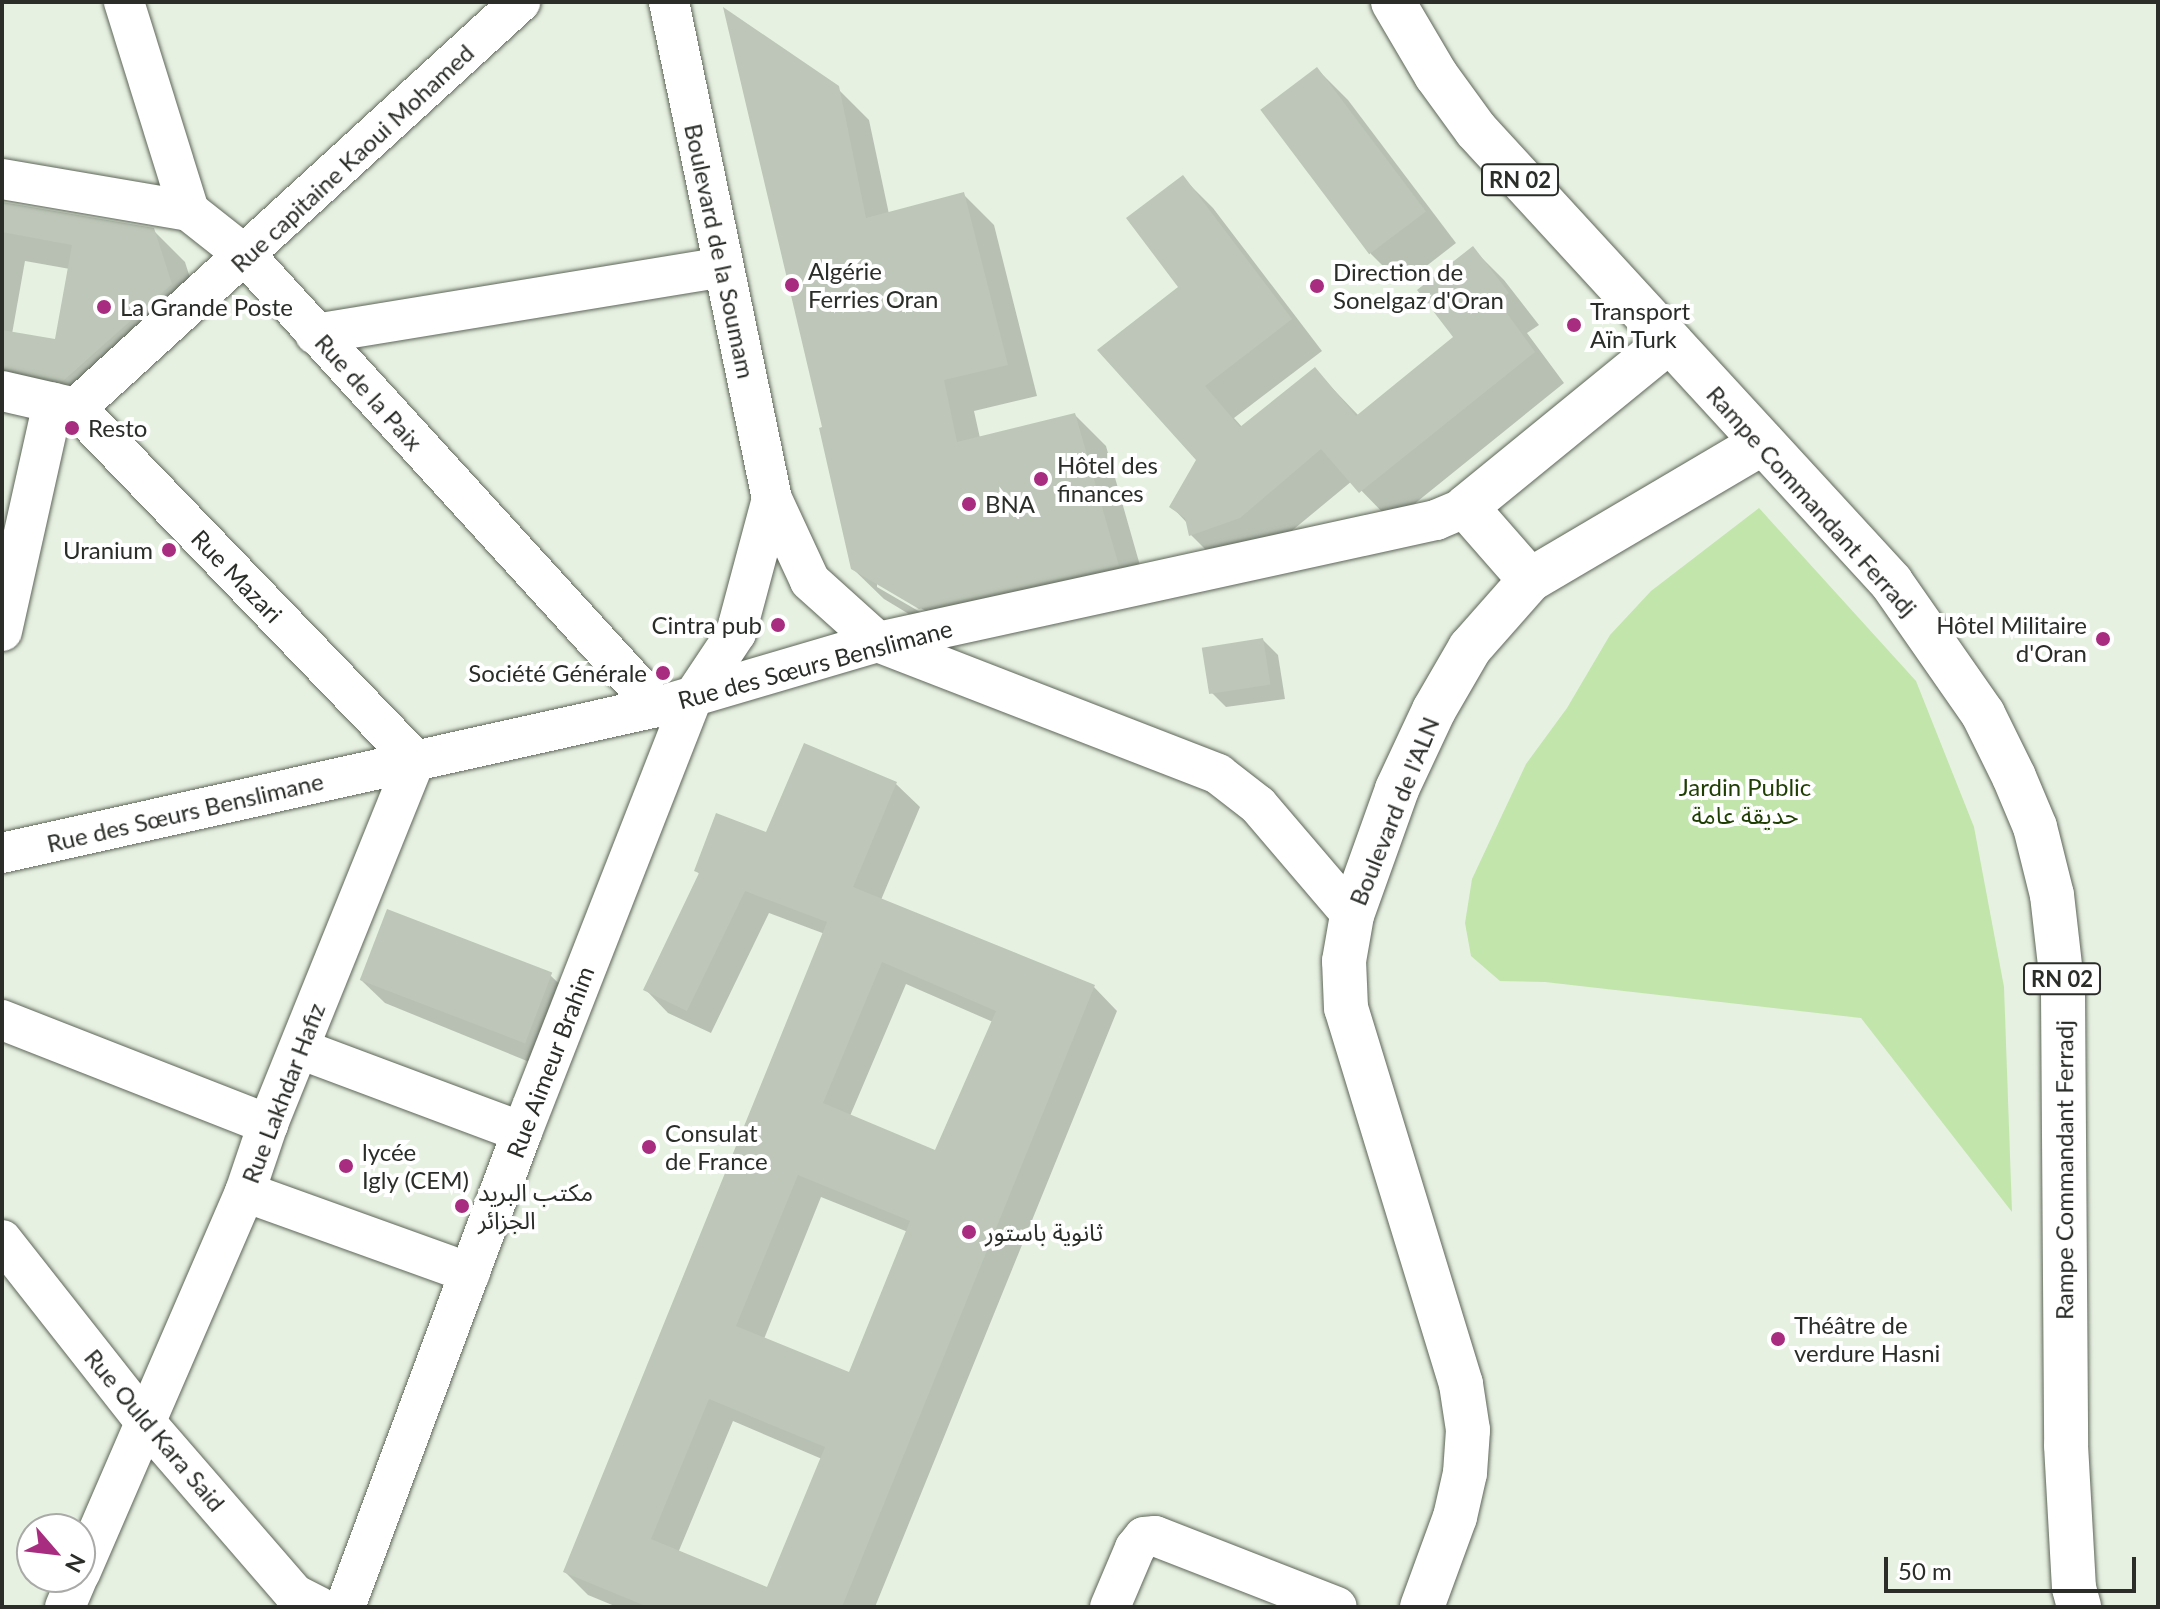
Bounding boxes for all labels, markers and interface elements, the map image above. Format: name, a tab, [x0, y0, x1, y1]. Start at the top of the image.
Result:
street label: Rue capitaine Kaoui Mohamed	[225, 38, 479, 278]
street label: Boulevard de la Soumam	[679, 121, 761, 381]
road number: RN 02	[1480, 162, 1560, 198]
place label: Algérie Ferries Oran	[808, 257, 938, 313]
place label: Direction de Sonelgaz d'Oran	[1333, 258, 1504, 314]
marker: Algérie Ferries Oran	[783, 276, 801, 294]
marker: Direction de Sonelgaz d'Oran	[1308, 277, 1326, 295]
place label: La Grande Poste	[120, 293, 293, 321]
place label: Transport Aïn Turk	[1590, 297, 1690, 353]
marker: La Grande Poste	[95, 298, 113, 316]
marker: Transport Aïn Turk	[1565, 316, 1583, 334]
street label: Rue de la Paix	[309, 328, 429, 456]
street label: Rampe Commandant Ferradj	[1701, 380, 1923, 622]
place label: Resto	[88, 414, 147, 442]
marker: Resto	[63, 419, 81, 437]
place label: Hôtel des finances	[1057, 451, 1158, 507]
marker: Hôtel des finances	[1032, 470, 1050, 488]
place label: BNA	[985, 490, 1035, 518]
marker: BNA	[960, 495, 978, 513]
street label: Rue Mazari	[186, 524, 288, 628]
place label: Uranium	[63, 536, 153, 564]
marker: Uranium	[160, 541, 178, 559]
place label: Cintra pub	[651, 611, 762, 639]
place label: Hôtel Militaire d'Oran	[1936, 611, 2087, 667]
street label: Rue des Sœurs Benslimane	[675, 613, 955, 715]
marker: Cintra pub	[769, 616, 787, 634]
marker: Hôtel Militaire d'Oran	[2094, 630, 2112, 648]
place label: Société Générale	[468, 659, 647, 687]
marker: Société Générale	[654, 664, 672, 682]
street label: Boulevard de l'ALN	[1343, 713, 1445, 909]
street label: Rue des Sœurs Benslimane	[44, 766, 326, 858]
park label: Jardin Public حديقة عامة	[1679, 773, 1811, 829]
road number: RN 02	[2022, 961, 2102, 997]
street label: Rue Aimeur Brahim	[500, 962, 600, 1162]
street label: Rue Lakhdar Hafiz	[235, 999, 331, 1187]
street label: Rampe Commandant Ferradj	[2050, 1020, 2078, 1320]
place label: Consulat de France	[665, 1119, 768, 1175]
place label: lycée Igly (CEM)	[362, 1138, 469, 1194]
marker: Consulat de France	[640, 1138, 658, 1156]
marker: lycée Igly (CEM)	[337, 1157, 355, 1175]
place label: مكتب البريد الجزائر	[478, 1178, 593, 1234]
marker: مكتب البريد الجزائر	[453, 1197, 471, 1215]
place label: ثانوية باستور	[985, 1218, 1103, 1246]
marker: ثانوية باستور	[960, 1223, 978, 1241]
place label: Théâtre de verdure Hasni	[1794, 1311, 1940, 1367]
marker: Théâtre de verdure Hasni	[1769, 1330, 1787, 1348]
street label: Rue Ould Kara Said	[79, 1343, 231, 1517]
north arrow	[16, 1513, 96, 1593]
scale bar	[1888, 1541, 2140, 1591]
text: N	[60, 1550, 92, 1577]
text: 50 m	[1898, 1556, 1952, 1585]

